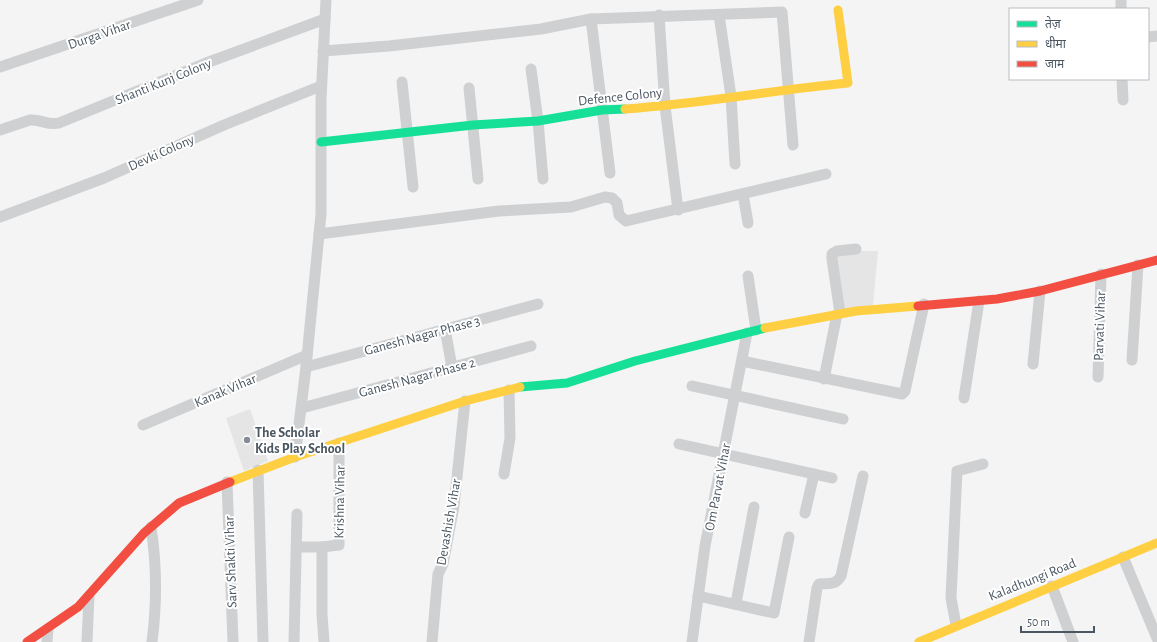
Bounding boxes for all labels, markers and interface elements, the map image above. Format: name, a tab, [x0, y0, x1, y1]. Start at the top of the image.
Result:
legend	[1009, 8, 1149, 80]
text: तेज़	[1045, 16, 1062, 30]
street label: Durga Vihar	[66, 18, 133, 52]
text: धीमा	[1045, 36, 1067, 50]
street label: Shanti Kunj Colony	[113, 56, 213, 108]
text: जाम	[1045, 58, 1065, 70]
street label: Defence Colony	[577, 86, 663, 108]
street label: Devki Colony	[126, 132, 196, 174]
street label: Parvati Vihar	[1092, 291, 1108, 361]
street label: Ganesh Nagar Phase 3	[363, 314, 482, 358]
street label: Ganesh Nagar Phase 2	[358, 356, 477, 400]
street label: Kanak Vihar	[192, 371, 259, 410]
place label: The Scholar Kids Play School	[255, 426, 345, 456]
marker: The Scholar Kids Play School	[242, 435, 252, 445]
street label: Om Parvat Vihar	[703, 442, 733, 532]
street label: Krishna Vihar	[332, 465, 348, 539]
street label: Devashish Vihar	[434, 477, 464, 567]
street label: Sarv Shakti Vihar	[222, 515, 240, 608]
street label: Kaladhungi Road	[987, 556, 1078, 604]
scale bar	[1021, 608, 1094, 634]
text: 50 m	[1027, 616, 1050, 628]

